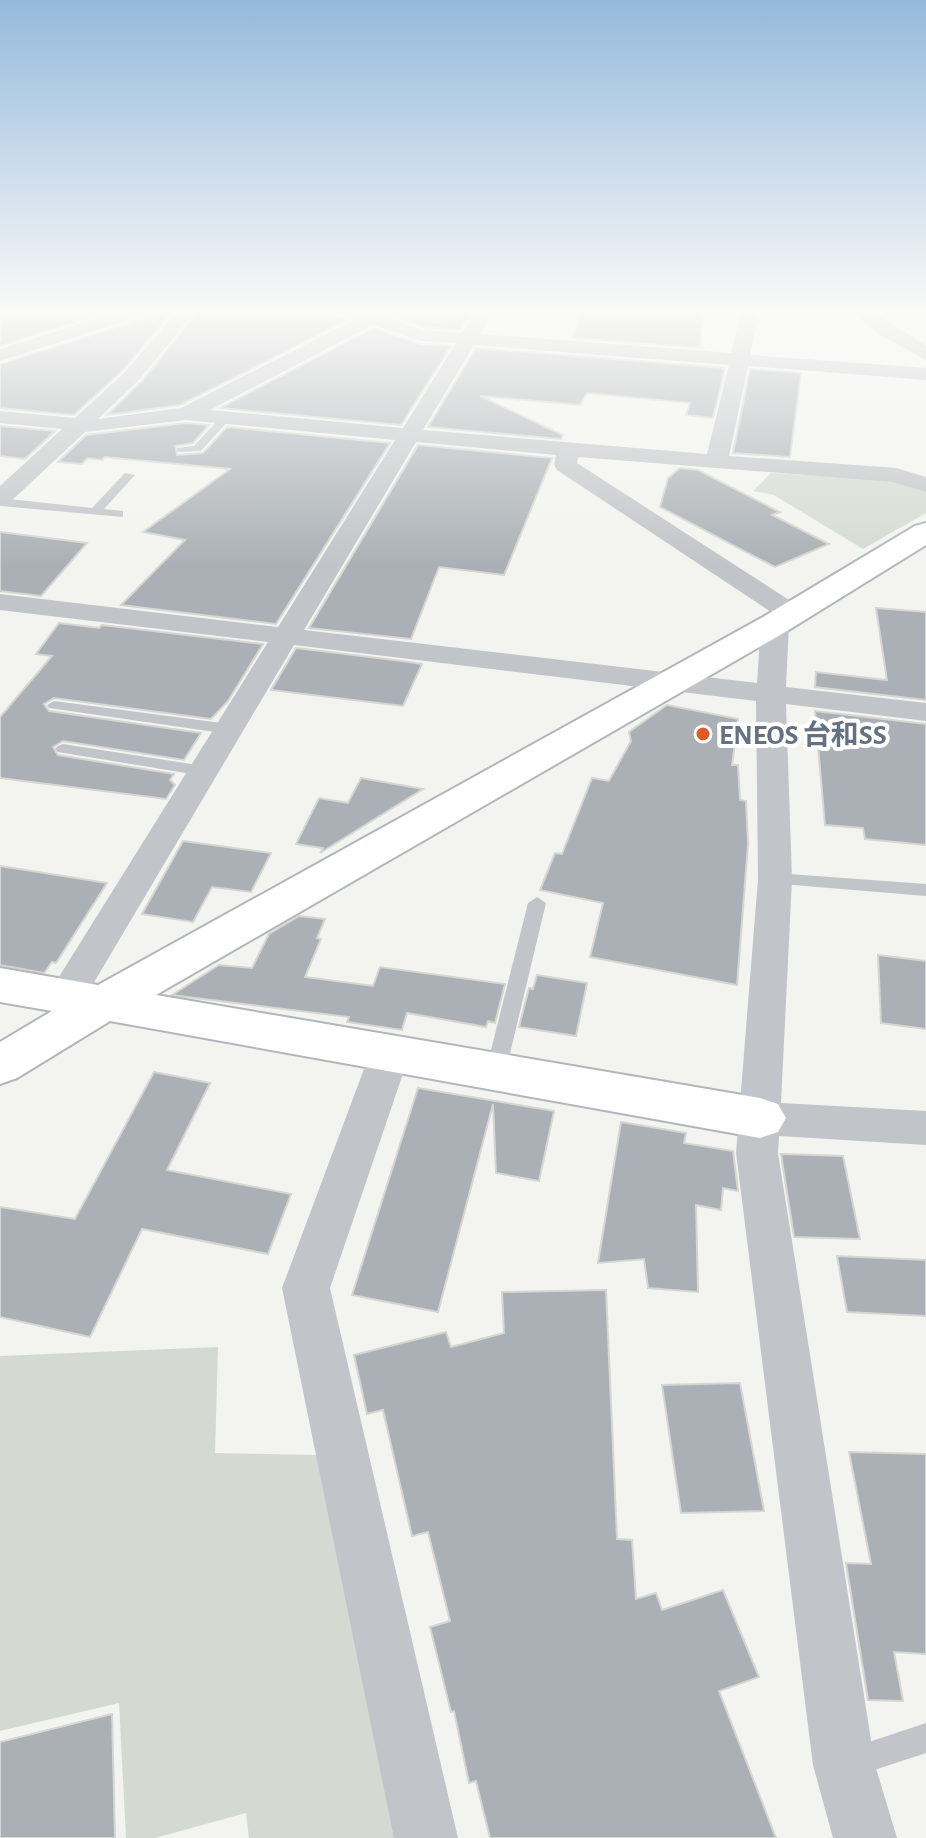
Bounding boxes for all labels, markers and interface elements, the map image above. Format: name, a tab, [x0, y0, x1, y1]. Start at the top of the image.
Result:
place label: ENEOS 台和SS	[719, 720, 887, 750]
marker: ENEOS 台和SS	[694, 725, 712, 743]

